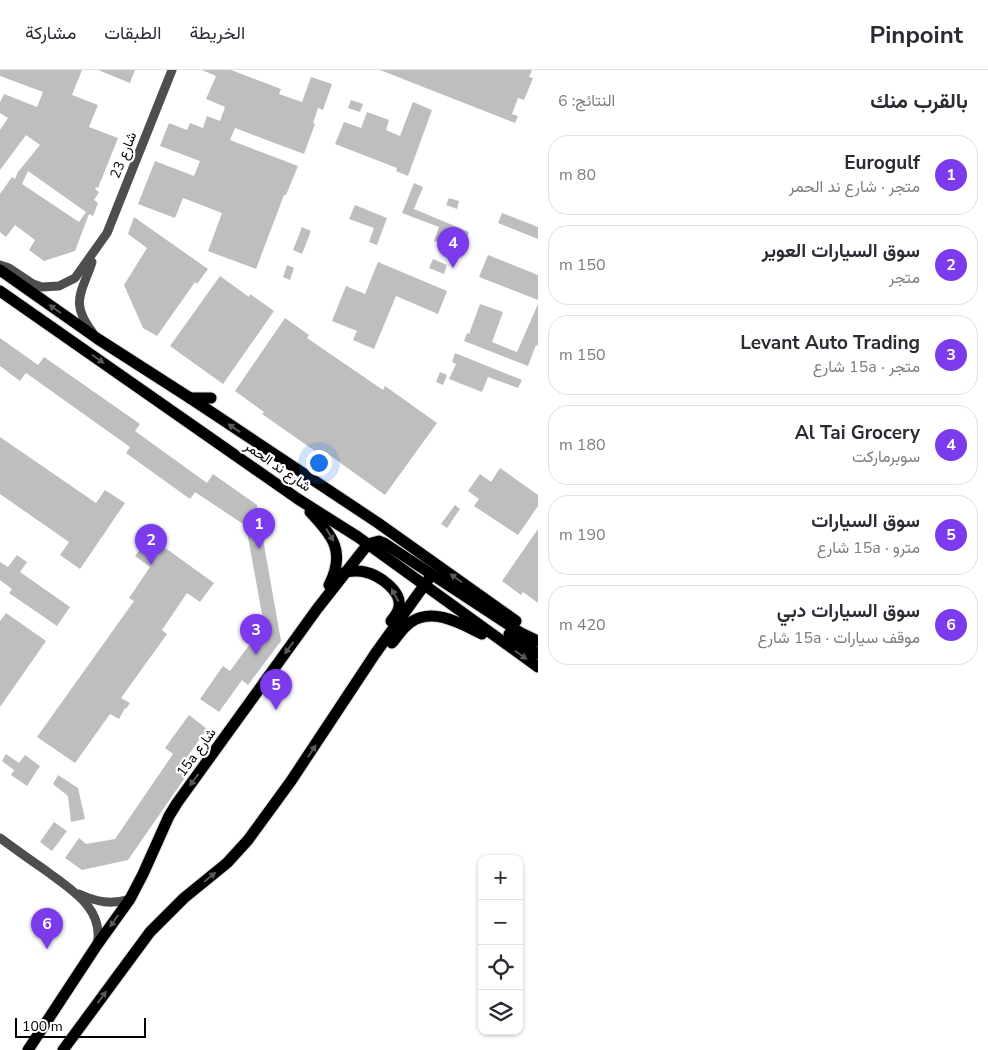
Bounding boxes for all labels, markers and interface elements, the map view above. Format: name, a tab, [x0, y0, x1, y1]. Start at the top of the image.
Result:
text: Pinpoint	[870, 19, 963, 51]
text: مشاركة	[25, 21, 76, 45]
text: الطبقات	[104, 21, 161, 45]
text: الخريطة	[189, 21, 245, 45]
text: بالقرب منك	[870, 87, 968, 115]
text: النتائج: 6	[558, 90, 615, 112]
street label: شارع 23	[106, 129, 142, 182]
text: Eurogulf	[844, 150, 920, 176]
text: 80 m	[559, 164, 596, 186]
text: 1	[946, 164, 956, 186]
text: متجر · شارع ند الحمر	[789, 176, 920, 198]
pin: 4	[437, 227, 469, 268]
text: سوق السيارات العوير	[762, 238, 920, 264]
text: 150 m	[559, 254, 606, 276]
text: 2	[946, 254, 956, 276]
text: متجر	[889, 267, 920, 289]
one-way arrow	[48, 304, 62, 314]
text: Levant Auto Trading	[740, 330, 920, 356]
text: 150 m	[559, 344, 606, 366]
text: 3	[946, 344, 956, 366]
one-way arrow	[91, 354, 104, 364]
text: متجر · 15a شارع	[813, 356, 920, 378]
text: Al Tai Grocery	[795, 420, 920, 446]
one-way arrow	[228, 423, 241, 432]
text: 180 m	[559, 434, 606, 456]
text: 4	[946, 434, 956, 456]
street label: شارع ند الحمر	[239, 436, 315, 497]
text: سوبرماركت	[852, 446, 920, 468]
your location	[306, 450, 332, 476]
pin: 1	[243, 508, 275, 549]
text: سوق السيارات	[811, 508, 920, 534]
pin: 2	[135, 524, 167, 565]
text: 190 m	[559, 524, 606, 546]
text: 5	[946, 524, 956, 546]
one-way arrow	[326, 528, 334, 543]
text: مترو · 15a شارع	[817, 537, 920, 559]
one-way arrow	[449, 573, 463, 583]
one-way arrow	[391, 588, 399, 603]
text: سوق السيارات دبي	[777, 598, 920, 624]
pin: 3	[240, 614, 272, 655]
text: 420 m	[559, 614, 606, 636]
text: 6	[946, 614, 956, 636]
text: موقف سيارات · 15a شارع	[758, 627, 920, 649]
one-way arrow	[284, 642, 294, 655]
one-way arrow	[514, 650, 528, 660]
pin: 5	[260, 669, 292, 710]
street label: 15a شارع	[172, 724, 221, 781]
one-way arrow	[307, 744, 317, 757]
one-way arrow	[189, 774, 199, 787]
map controls	[478, 855, 523, 1035]
button: +	[478, 855, 523, 900]
one-way arrow	[204, 871, 217, 882]
button: −	[478, 900, 523, 945]
pin: 6	[31, 908, 63, 949]
one-way arrow	[109, 914, 119, 928]
button: locate	[478, 945, 523, 990]
one-way arrow	[97, 990, 107, 1004]
button: layers	[478, 990, 523, 1035]
scale bar	[15, 1015, 146, 1038]
text: 100 m	[22, 1017, 63, 1036]

